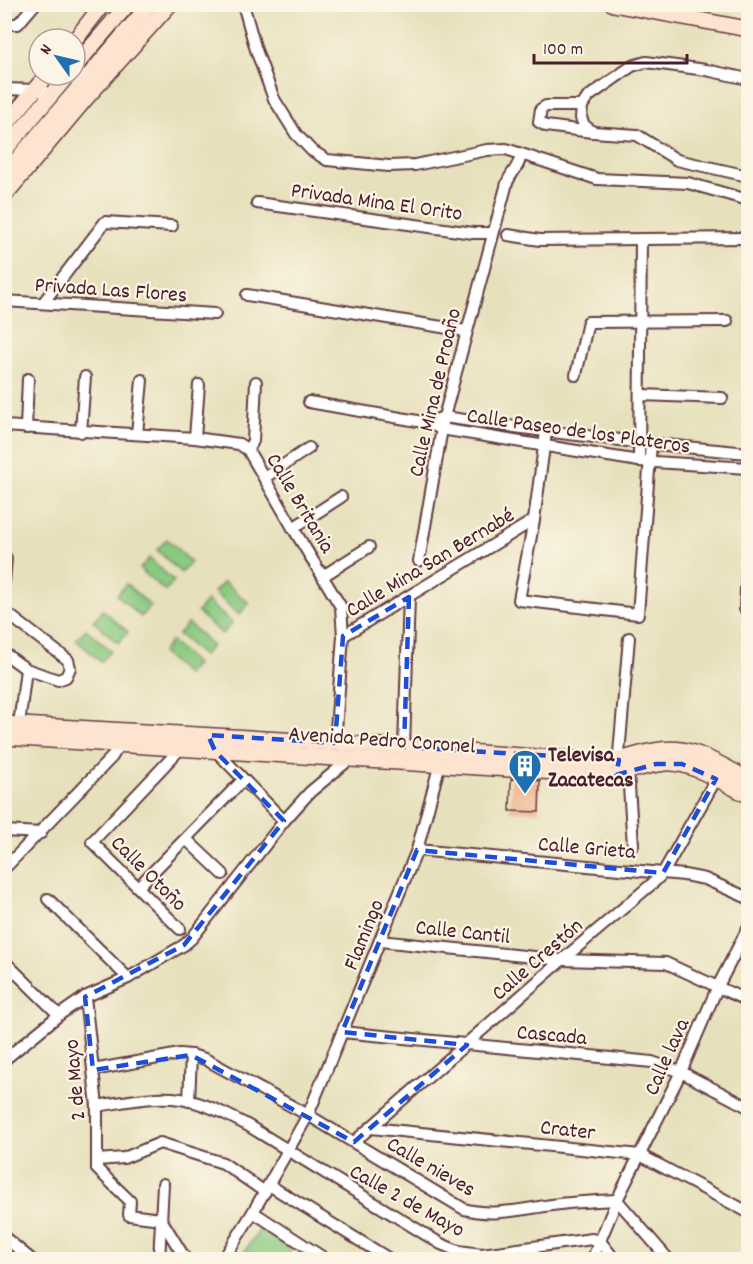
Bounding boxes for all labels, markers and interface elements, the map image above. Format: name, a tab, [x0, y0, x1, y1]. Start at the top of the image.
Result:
north arrow	[27, 27, 87, 87]
scale bar	[534, 27, 687, 65]
text: 100 m	[543, 38, 583, 63]
text: N	[35, 40, 58, 60]
street label: Privada Mina El Orito	[289, 176, 464, 231]
street label: Privada Las Flores	[33, 271, 188, 312]
street label: Calle Mina de Proaño	[402, 305, 471, 480]
street label: Calle Paseo de los Plateros	[465, 401, 692, 463]
street label: Calle Britania	[257, 448, 341, 560]
street label: Calle Mina San Bernabé	[341, 501, 521, 627]
street label: Avenida Pedro Coronel	[287, 719, 476, 763]
place label: Televisa Zacatecas	[548, 741, 633, 797]
building icon: Televisa Zacatecas	[507, 748, 543, 795]
street label: Calle Otoño	[102, 829, 193, 920]
street label: Calle Grieta	[537, 830, 637, 869]
street label: Flamingo	[337, 895, 393, 975]
street label: Calle Crestón	[486, 912, 591, 1009]
street label: Calle Cantil	[414, 913, 512, 954]
street label: Calle lava	[637, 1013, 699, 1101]
street label: Cascada	[515, 1018, 589, 1055]
street label: 2 de Mayo	[57, 1038, 95, 1122]
street label: Crater	[539, 1113, 598, 1150]
street label: Calle nieves	[380, 1130, 481, 1206]
street label: Calle 2 de Mayo	[343, 1157, 470, 1247]

